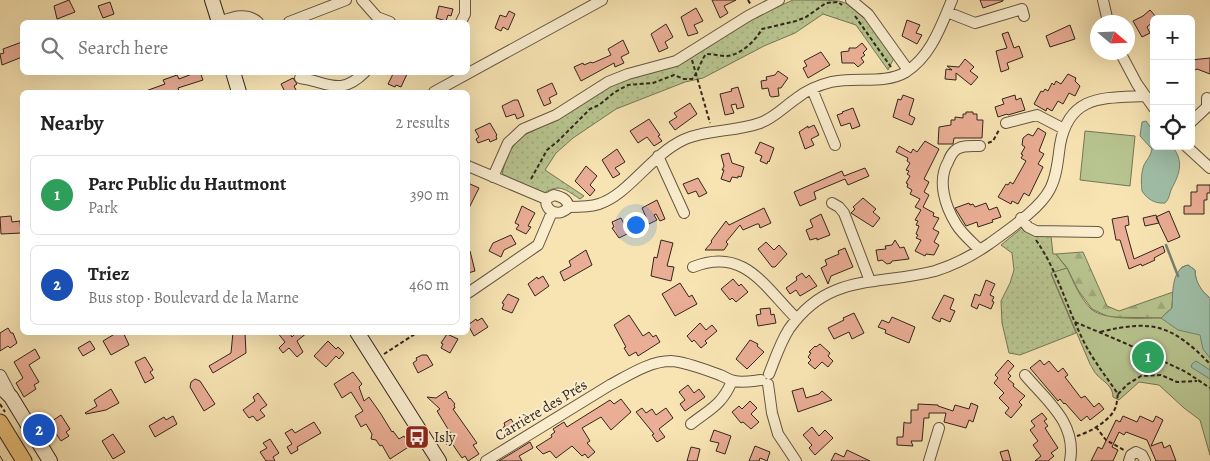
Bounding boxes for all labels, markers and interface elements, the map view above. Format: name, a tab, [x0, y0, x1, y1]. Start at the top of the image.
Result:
north arrow	[1090, 15, 1135, 60]
map controls	[1150, 15, 1195, 150]
button: +	[1150, 15, 1195, 60]
search box	[20, 20, 470, 75]
icon: search	[38, 34, 66, 62]
text: Search here	[78, 35, 168, 61]
button: −	[1150, 60, 1195, 105]
button: locate	[1150, 105, 1195, 150]
text: Nearby	[40, 109, 103, 137]
text: 2 results	[395, 112, 450, 134]
text: Parc Public du Hautmont	[88, 171, 286, 197]
text: 1	[54, 184, 60, 206]
text: 390 m	[410, 184, 449, 206]
text: Park	[88, 197, 118, 219]
your location	[623, 212, 649, 238]
text: Triez	[88, 261, 129, 287]
text: 2	[53, 274, 61, 296]
text: 460 m	[409, 274, 449, 296]
text: Bus stop · Boulevard de la Marne	[88, 287, 299, 309]
pin: 1	[1132, 338, 1164, 376]
street label: Carrière des Prés	[491, 375, 591, 445]
pin: 2	[23, 411, 55, 449]
bus stop icon: Isly	[404, 424, 430, 450]
place label: Isly	[434, 427, 456, 447]

